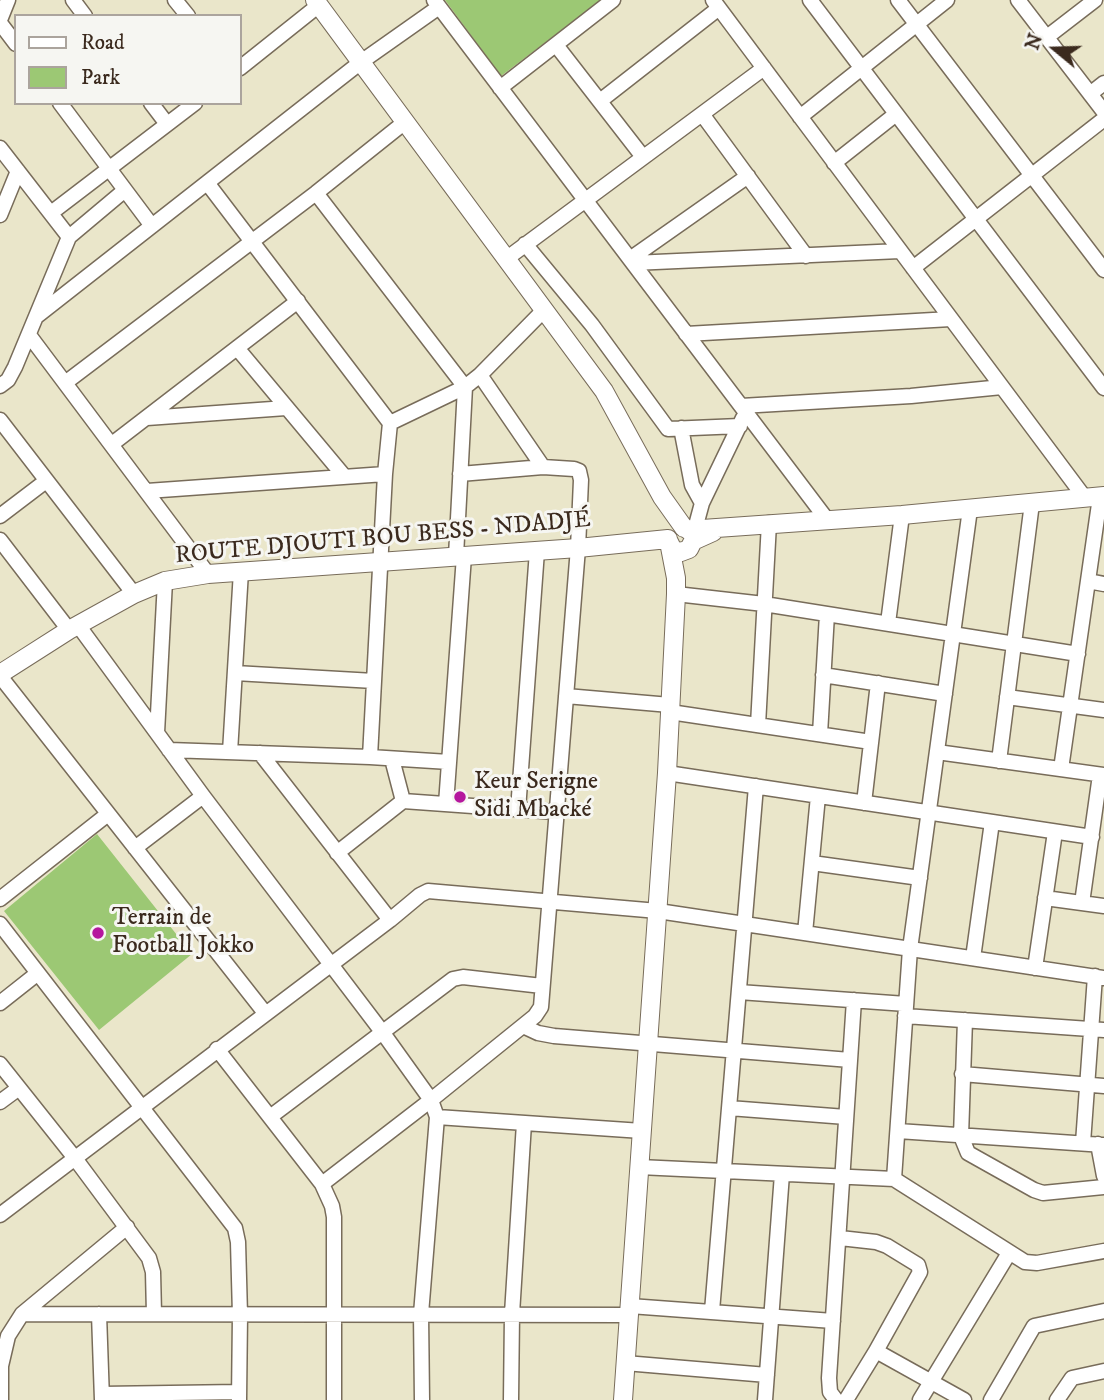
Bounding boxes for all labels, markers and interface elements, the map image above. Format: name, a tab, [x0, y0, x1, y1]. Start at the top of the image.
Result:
legend	[14, 14, 242, 105]
north arrow	[1020, 14, 1090, 84]
text: Road	[81, 30, 125, 56]
text: N	[1021, 31, 1048, 53]
text: Park	[81, 65, 120, 91]
street label: ROUTE DJOUTI BOU BESS - NDADJÉ	[174, 506, 592, 572]
place label: Keur Serigne Sidi Mbacké	[474, 769, 598, 825]
marker: Keur Serigne Sidi Mbacké	[452, 789, 468, 805]
place label: Terrain de Football Jokko	[112, 905, 254, 961]
marker: Terrain de Football Jokko	[90, 925, 106, 941]

